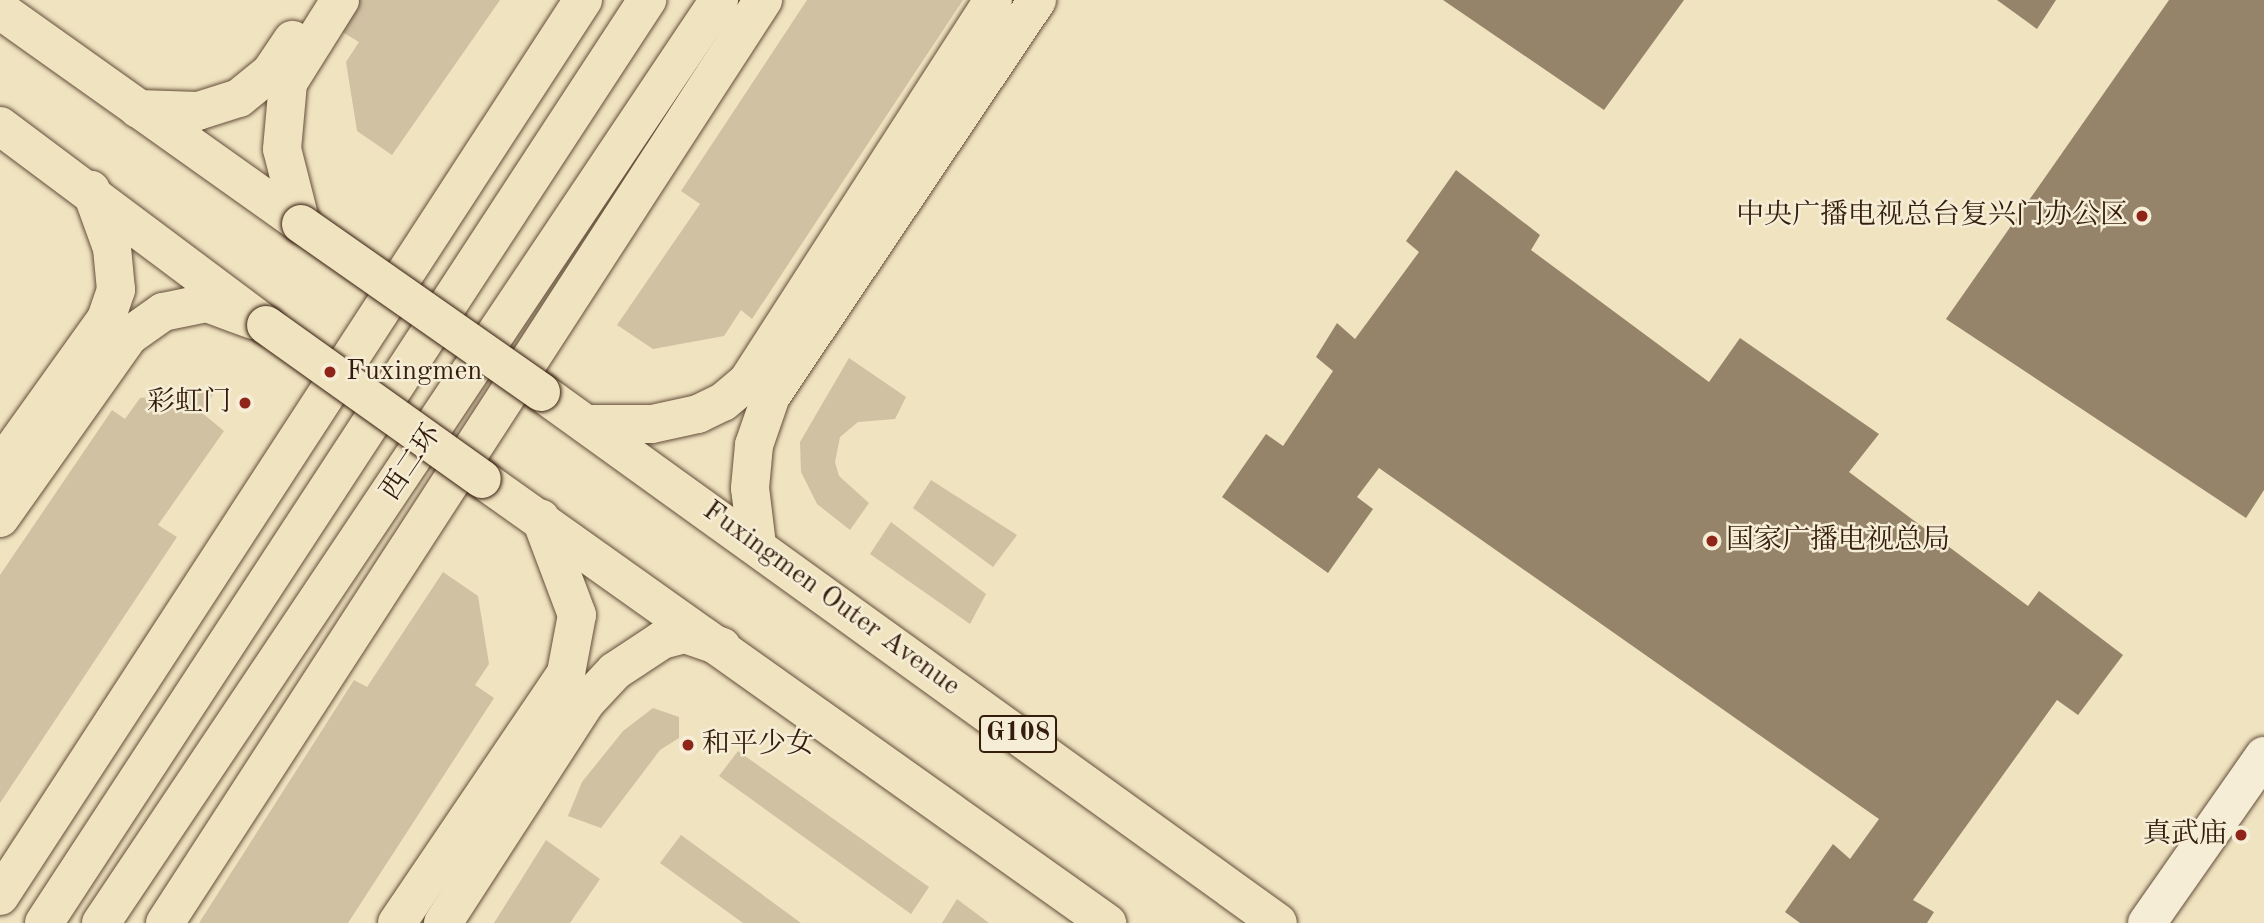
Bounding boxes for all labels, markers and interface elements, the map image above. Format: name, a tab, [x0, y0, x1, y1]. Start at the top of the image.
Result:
place label: 中央广播电视总台复兴门办公区	[1736, 199, 2128, 233]
marker: 中央广播电视总台复兴门办公区	[2134, 208, 2150, 224]
place label: Fuxingmen	[346, 355, 482, 389]
marker: Fuxingmen	[320, 362, 340, 382]
place label: 彩虹门	[147, 386, 231, 420]
marker: 彩虹门	[237, 395, 253, 411]
street label: 西二环	[375, 419, 449, 507]
street label: Fuxingmen Outer Avenue	[696, 494, 966, 704]
place label: 国家广播电视总局	[1726, 524, 1950, 558]
marker: 国家广播电视总局	[1704, 533, 1720, 549]
road number: G108	[978, 712, 1058, 756]
place label: 和平少女	[702, 728, 814, 762]
marker: 和平少女	[680, 737, 696, 753]
place label: 真武庙	[2143, 818, 2227, 852]
marker: 真武庙	[2233, 827, 2249, 843]

